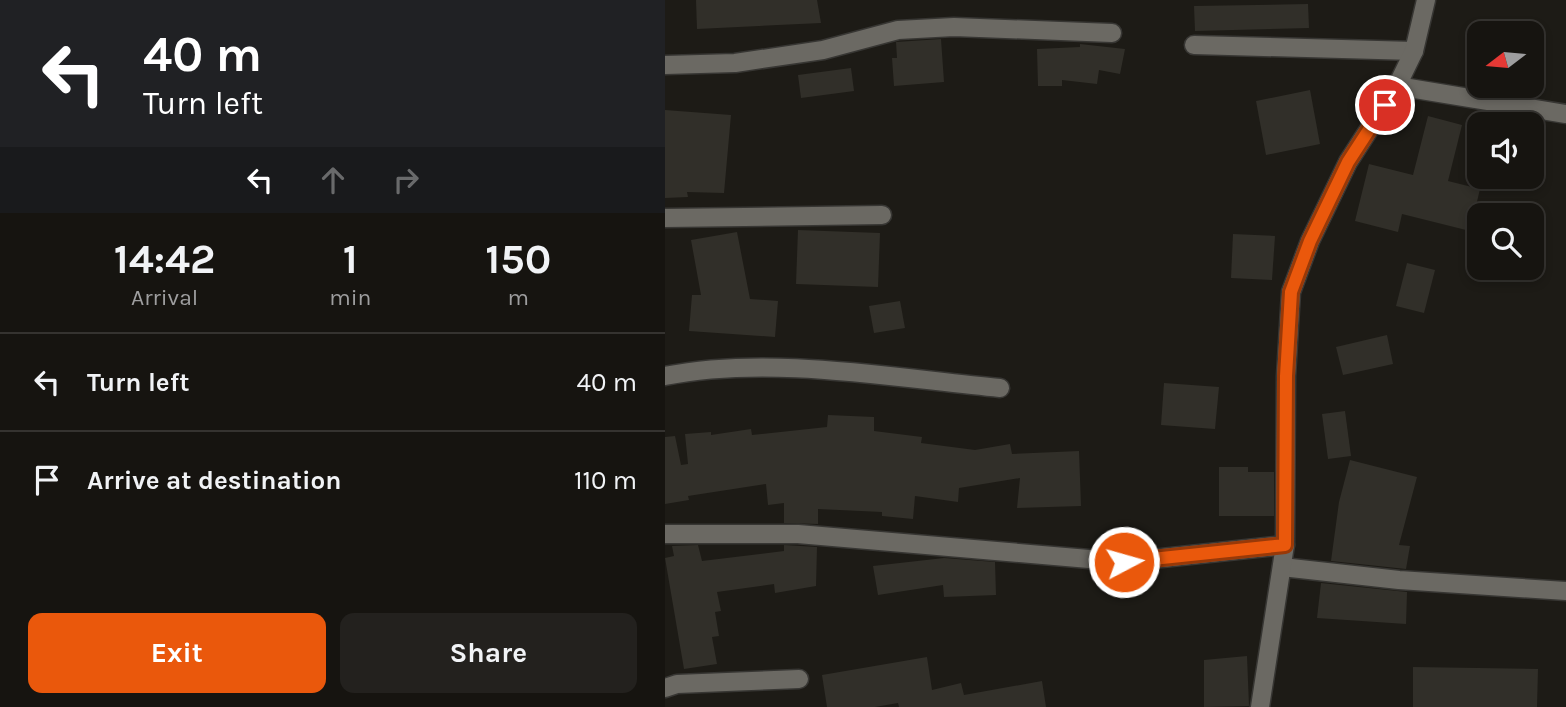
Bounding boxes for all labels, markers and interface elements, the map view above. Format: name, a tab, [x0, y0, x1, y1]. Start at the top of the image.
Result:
north arrow	[1467, 21, 1543, 98]
map controls	[1467, 21, 1544, 280]
text: 40 m	[143, 26, 262, 83]
icon: left	[28, 28, 119, 119]
pin	[1355, 75, 1415, 135]
text: Turn left	[143, 85, 263, 122]
icon: arrive	[1366, 86, 1404, 124]
button: sound	[1467, 112, 1544, 189]
icon: left	[241, 161, 279, 199]
icon: ahead	[314, 161, 352, 199]
icon: right	[387, 161, 425, 199]
button: search	[1467, 203, 1544, 280]
text: 14:42	[114, 234, 215, 284]
text: 1	[343, 234, 358, 284]
text: 150	[485, 234, 551, 284]
text: Arrival	[131, 284, 198, 311]
text: min	[329, 284, 371, 311]
text: m	[507, 284, 529, 311]
icon: left	[28, 363, 66, 401]
text: Turn left	[87, 367, 189, 398]
text: 40 m	[577, 367, 637, 398]
icon: arrive	[28, 461, 66, 499]
text: Arrive at destination	[87, 465, 341, 496]
text: 110 m	[574, 465, 637, 496]
position arrow	[1087, 525, 1161, 599]
button: Exit	[28, 613, 326, 693]
button: Share	[340, 613, 637, 693]

